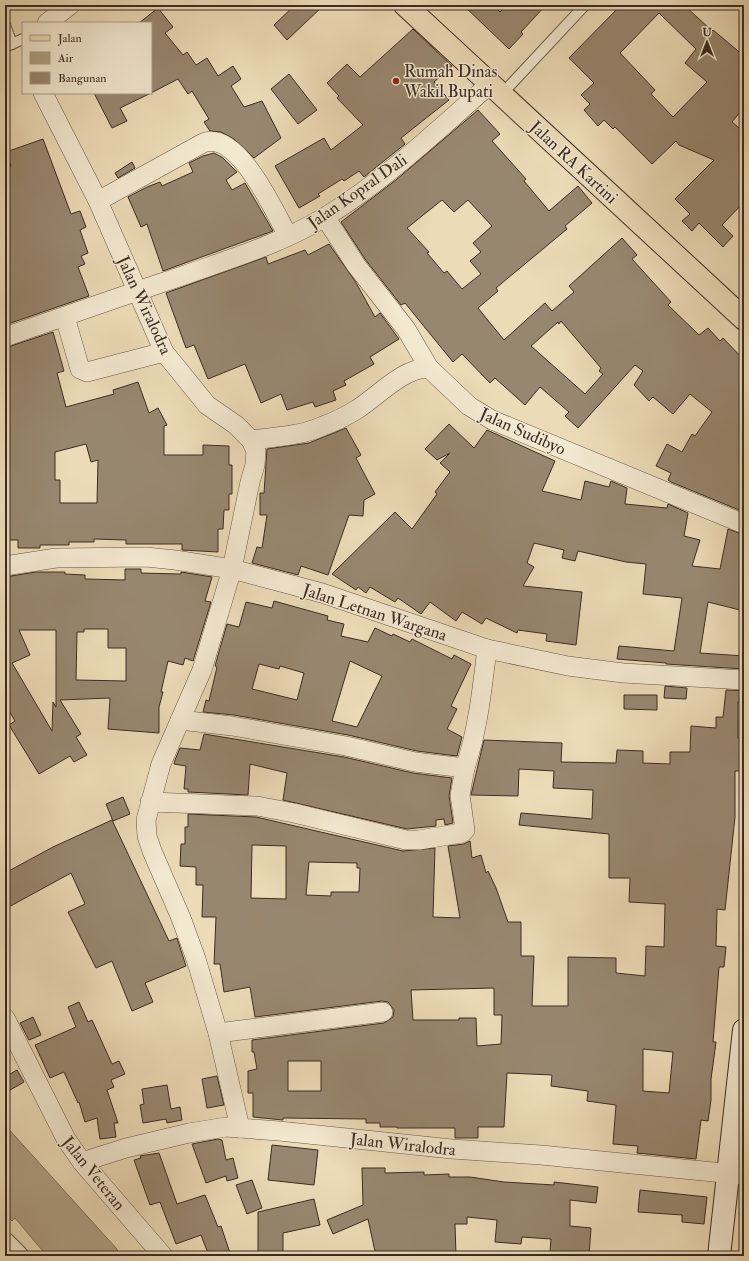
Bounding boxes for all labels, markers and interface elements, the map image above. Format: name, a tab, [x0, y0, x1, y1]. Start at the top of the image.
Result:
legend	[22, 22, 152, 94]
north arrow	[687, 22, 727, 62]
text: U	[702, 26, 712, 39]
text: Jalan	[57, 31, 82, 46]
text: Air	[57, 51, 74, 66]
place label: Rumah Dinas Wakil Bupati	[403, 61, 498, 103]
text: Bangunan	[58, 71, 107, 86]
marker: Rumah Dinas Wakil Bupati	[391, 76, 401, 86]
street label: Jalan RA Kartini	[524, 116, 622, 209]
street label: Jalan Kopral Dali	[303, 149, 412, 235]
street label: Jalan Wiralodra	[111, 252, 177, 359]
street label: Jalan Sudibyo	[475, 403, 569, 461]
street label: Jalan Letnan Wargana	[299, 579, 451, 647]
street label: Jalan Wiralodra	[348, 1128, 458, 1162]
street label: Jalan Veteran	[56, 1131, 130, 1216]

